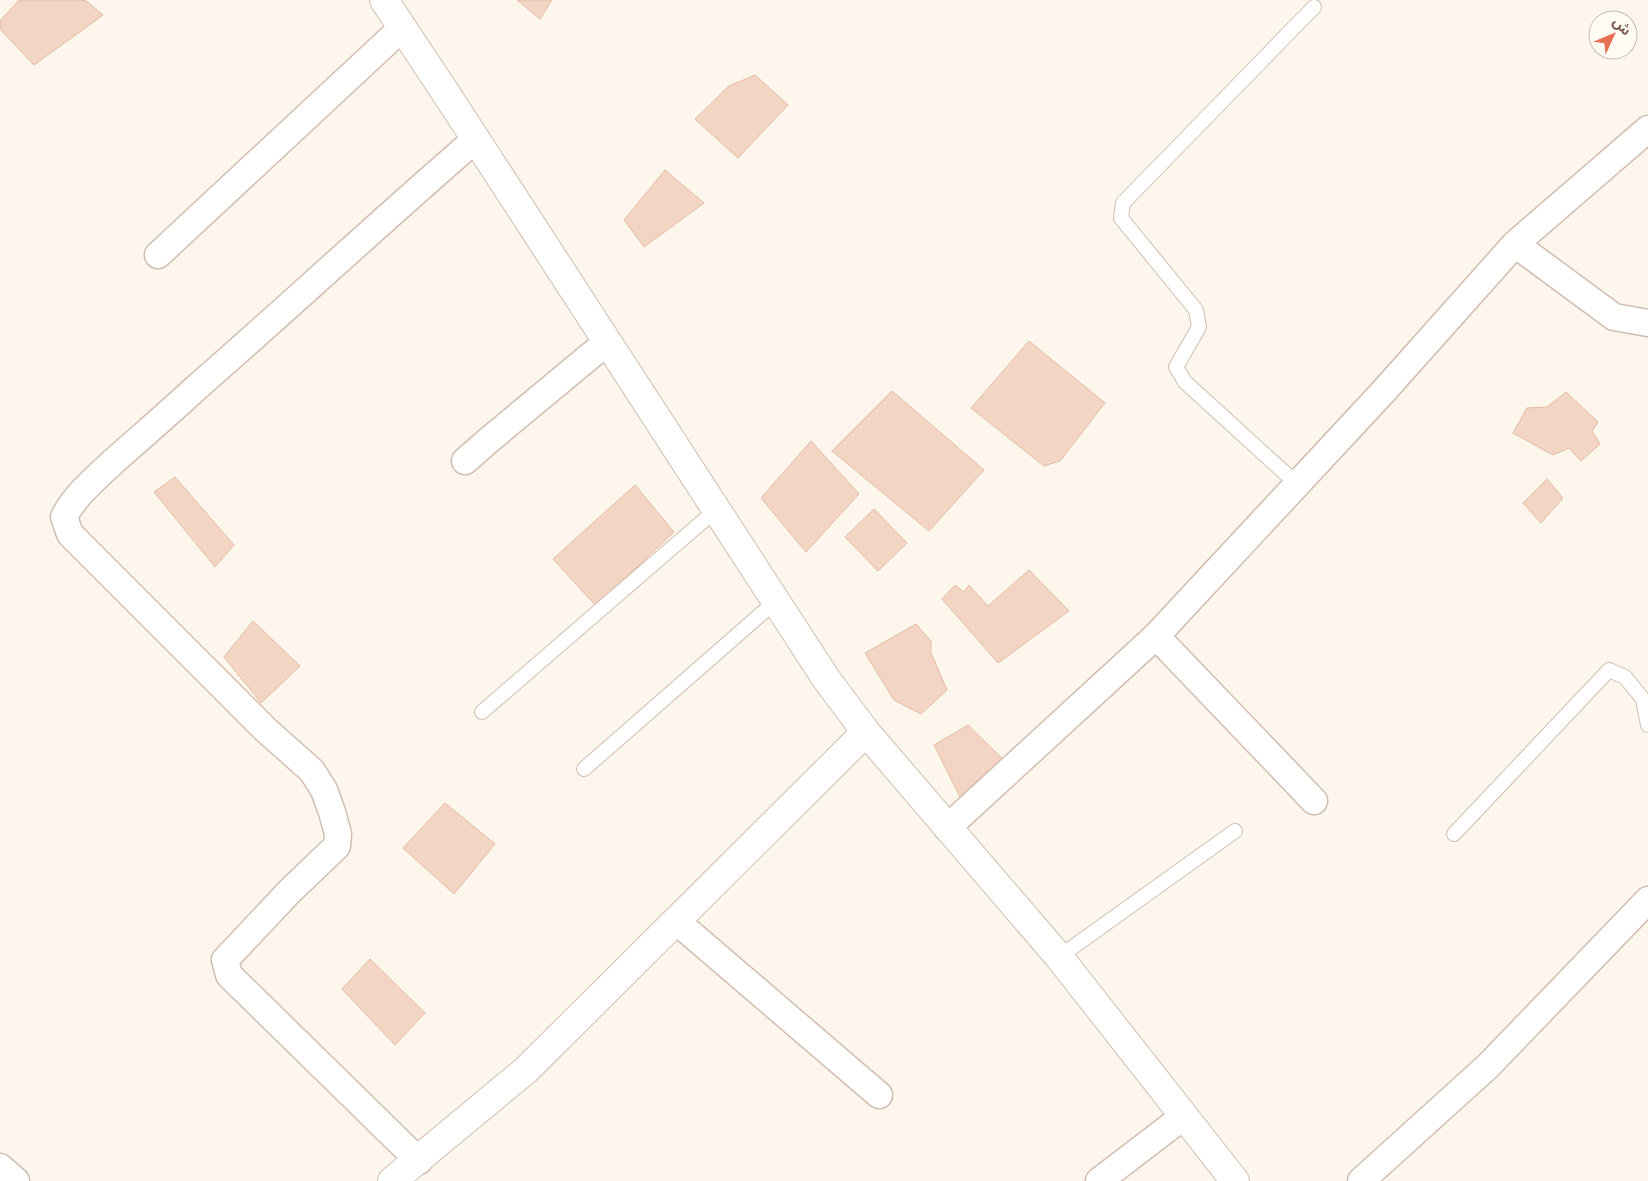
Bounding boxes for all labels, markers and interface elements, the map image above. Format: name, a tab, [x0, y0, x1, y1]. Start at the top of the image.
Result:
north arrow	[1588, 10, 1638, 60]
text: ش	[1609, 13, 1635, 39]

